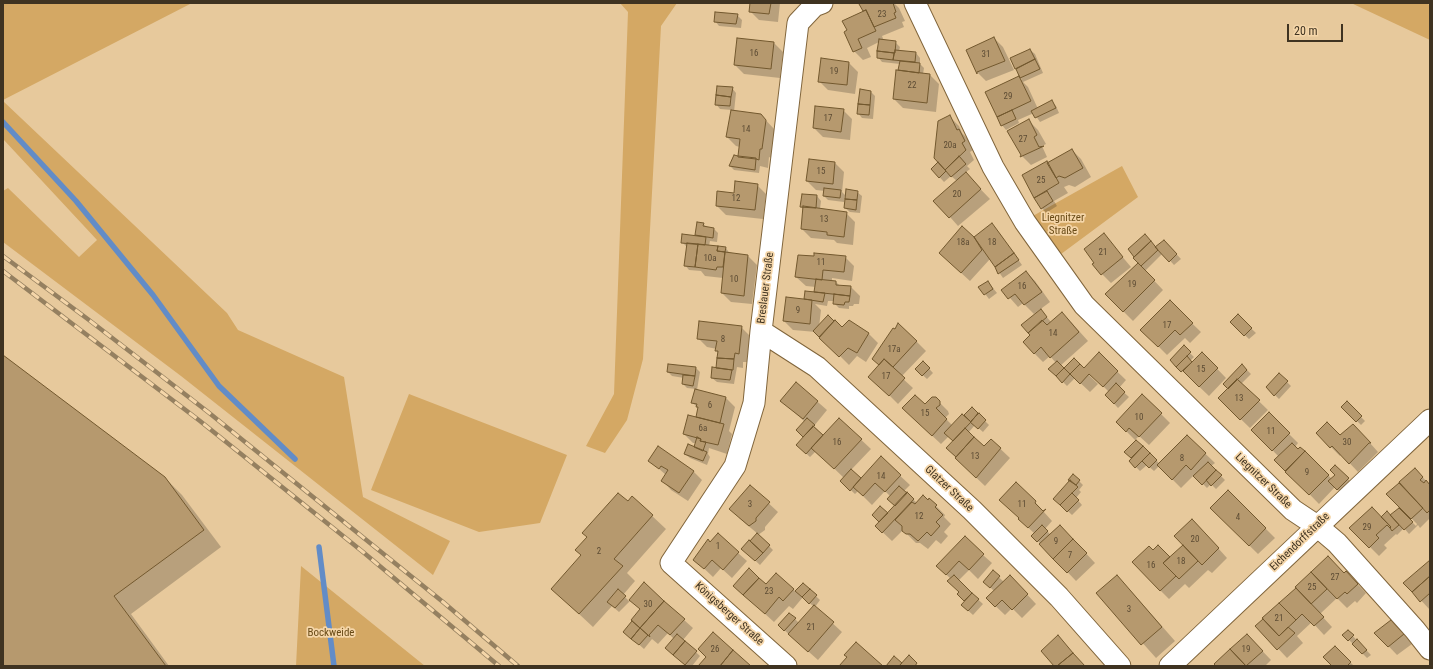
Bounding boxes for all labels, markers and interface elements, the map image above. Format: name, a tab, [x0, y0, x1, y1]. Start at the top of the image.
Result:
house number: 23	[878, 10, 886, 20]
scale bar	[1289, 16, 1345, 42]
text: 20 m	[1294, 24, 1318, 38]
house number: 16	[750, 49, 758, 59]
house number: 31	[982, 50, 990, 60]
house number: 19	[830, 67, 838, 77]
house number: 22	[908, 81, 916, 91]
house number: 29	[1004, 92, 1012, 102]
house number: 17	[824, 114, 832, 124]
house number: 14	[742, 125, 750, 135]
house number: 27	[1019, 135, 1027, 145]
house number: 20a	[943, 141, 957, 151]
house number: 15	[817, 167, 825, 177]
house number: 25	[1037, 176, 1045, 186]
house number: 20	[953, 190, 961, 200]
house number: 12	[732, 194, 740, 204]
park label: Liegnitzer Straße	[1042, 211, 1084, 237]
house number: 13	[820, 215, 828, 225]
house number: 18a	[956, 238, 970, 248]
house number: 18	[988, 238, 996, 248]
house number: 21	[1099, 248, 1107, 258]
street label: Breslauer Straße	[755, 252, 777, 324]
house number: 10a	[703, 254, 717, 264]
house number: 11	[817, 258, 825, 268]
house number: 10	[730, 275, 738, 285]
house number: 19	[1128, 280, 1136, 290]
house number: 16	[1018, 282, 1026, 292]
house number: 9	[796, 306, 800, 316]
house number: 17	[1163, 321, 1171, 331]
house number: 14	[1049, 329, 1057, 339]
house number: 8	[721, 335, 725, 345]
house number: 17a	[887, 345, 901, 355]
house number: 15	[1197, 365, 1205, 375]
house number: 17	[882, 372, 890, 382]
house number: 13	[1235, 394, 1243, 404]
house number: 6	[708, 401, 712, 411]
house number: 15	[921, 409, 929, 419]
house number: 10	[1135, 413, 1143, 423]
house number: 6a	[699, 424, 707, 434]
house number: 11	[1267, 427, 1275, 437]
house number: 16	[833, 438, 841, 448]
house number: 30	[1343, 438, 1351, 448]
street label: Liegnitzer Straße	[1232, 451, 1294, 511]
house number: 13	[971, 452, 979, 462]
house number: 8	[1180, 454, 1184, 464]
street label: Glatzer Straße	[922, 463, 976, 515]
house number: 9	[1305, 468, 1309, 478]
house number: 14	[877, 472, 885, 482]
house number: 3	[748, 500, 752, 510]
house number: 11	[1018, 500, 1026, 510]
street label: Eichendorffstraße	[1267, 510, 1333, 574]
house number: 12	[915, 512, 923, 522]
house number: 4	[1236, 513, 1240, 523]
house number: 29	[1363, 523, 1371, 533]
house number: 20	[1191, 535, 1199, 545]
house number: 9	[1054, 537, 1058, 547]
house number: 1	[716, 542, 720, 552]
house number: 2	[597, 547, 601, 557]
house number: 7	[1068, 551, 1072, 561]
house number: 18	[1177, 557, 1185, 567]
house number: 16	[1147, 561, 1155, 571]
house number: 27	[1331, 573, 1339, 583]
street label: Königsberger Straße	[692, 580, 766, 648]
house number: 25	[1308, 583, 1316, 593]
house number: 23	[765, 587, 773, 597]
house number: 30	[644, 600, 652, 610]
house number: 3	[1127, 605, 1131, 615]
house number: 21	[1275, 614, 1283, 624]
house number: 21	[807, 623, 815, 633]
park label: Bockweide	[307, 626, 355, 640]
house number: 26	[711, 645, 719, 655]
house number: 19	[1242, 645, 1250, 655]

